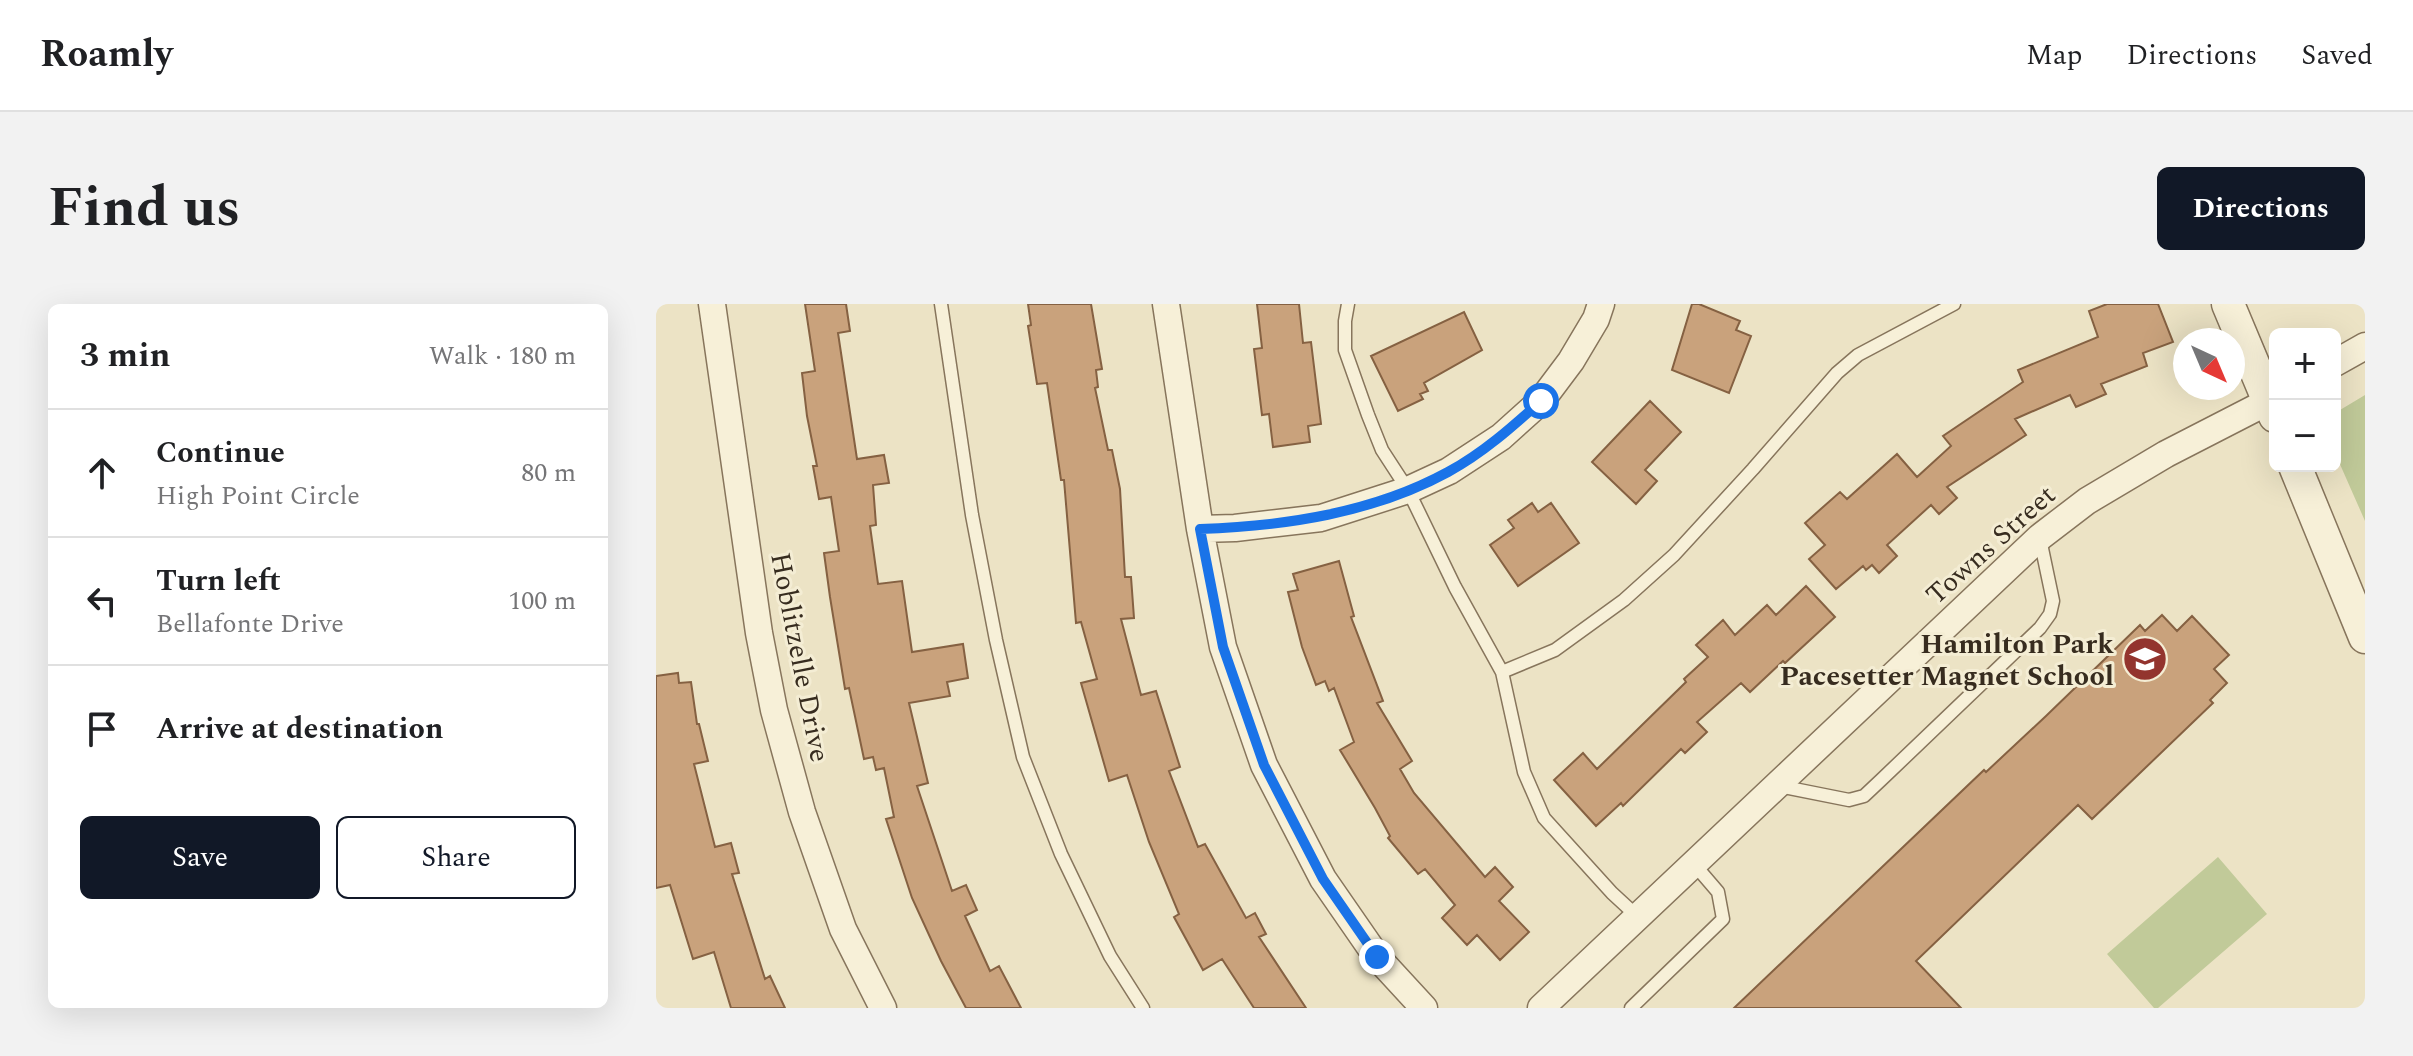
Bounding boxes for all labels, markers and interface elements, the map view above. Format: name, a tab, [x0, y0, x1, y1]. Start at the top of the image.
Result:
text: Roamly	[40, 26, 173, 84]
text: Map	[2026, 34, 2083, 77]
text: Directions	[2127, 34, 2257, 77]
text: Saved	[2301, 34, 2373, 77]
text: Find us	[48, 166, 241, 251]
button: Directions	[2157, 167, 2365, 250]
north arrow	[2173, 328, 2245, 400]
map controls	[2269, 328, 2341, 472]
button: +	[2269, 328, 2341, 400]
text: 3 min	[80, 330, 170, 382]
text: Walk · 180 m	[429, 336, 576, 376]
route start	[1523, 383, 1559, 419]
button: −	[2269, 400, 2341, 472]
text: Continue	[156, 430, 285, 476]
icon: ahead	[80, 451, 124, 495]
text: 80 m	[521, 453, 576, 493]
street label: Towns Street	[1916, 475, 2066, 615]
text: High Point Circle	[156, 476, 360, 516]
street label: Hoblitzelle Drive	[758, 549, 841, 766]
text: Turn left	[156, 558, 281, 604]
icon: left	[80, 579, 124, 623]
text: 100 m	[508, 581, 576, 621]
text: Bellafonte Drive	[156, 604, 344, 644]
place label: Hamilton Park Pacesetter Magnet School	[1780, 623, 2114, 698]
school or university icon: Hamilton Park Pacesetter Magnet School	[2121, 635, 2169, 683]
text: Arrive at destination	[156, 706, 443, 752]
icon: arrive	[80, 707, 124, 751]
button: Save	[80, 816, 320, 899]
button: Share	[336, 816, 576, 899]
route end	[1359, 939, 1395, 975]

